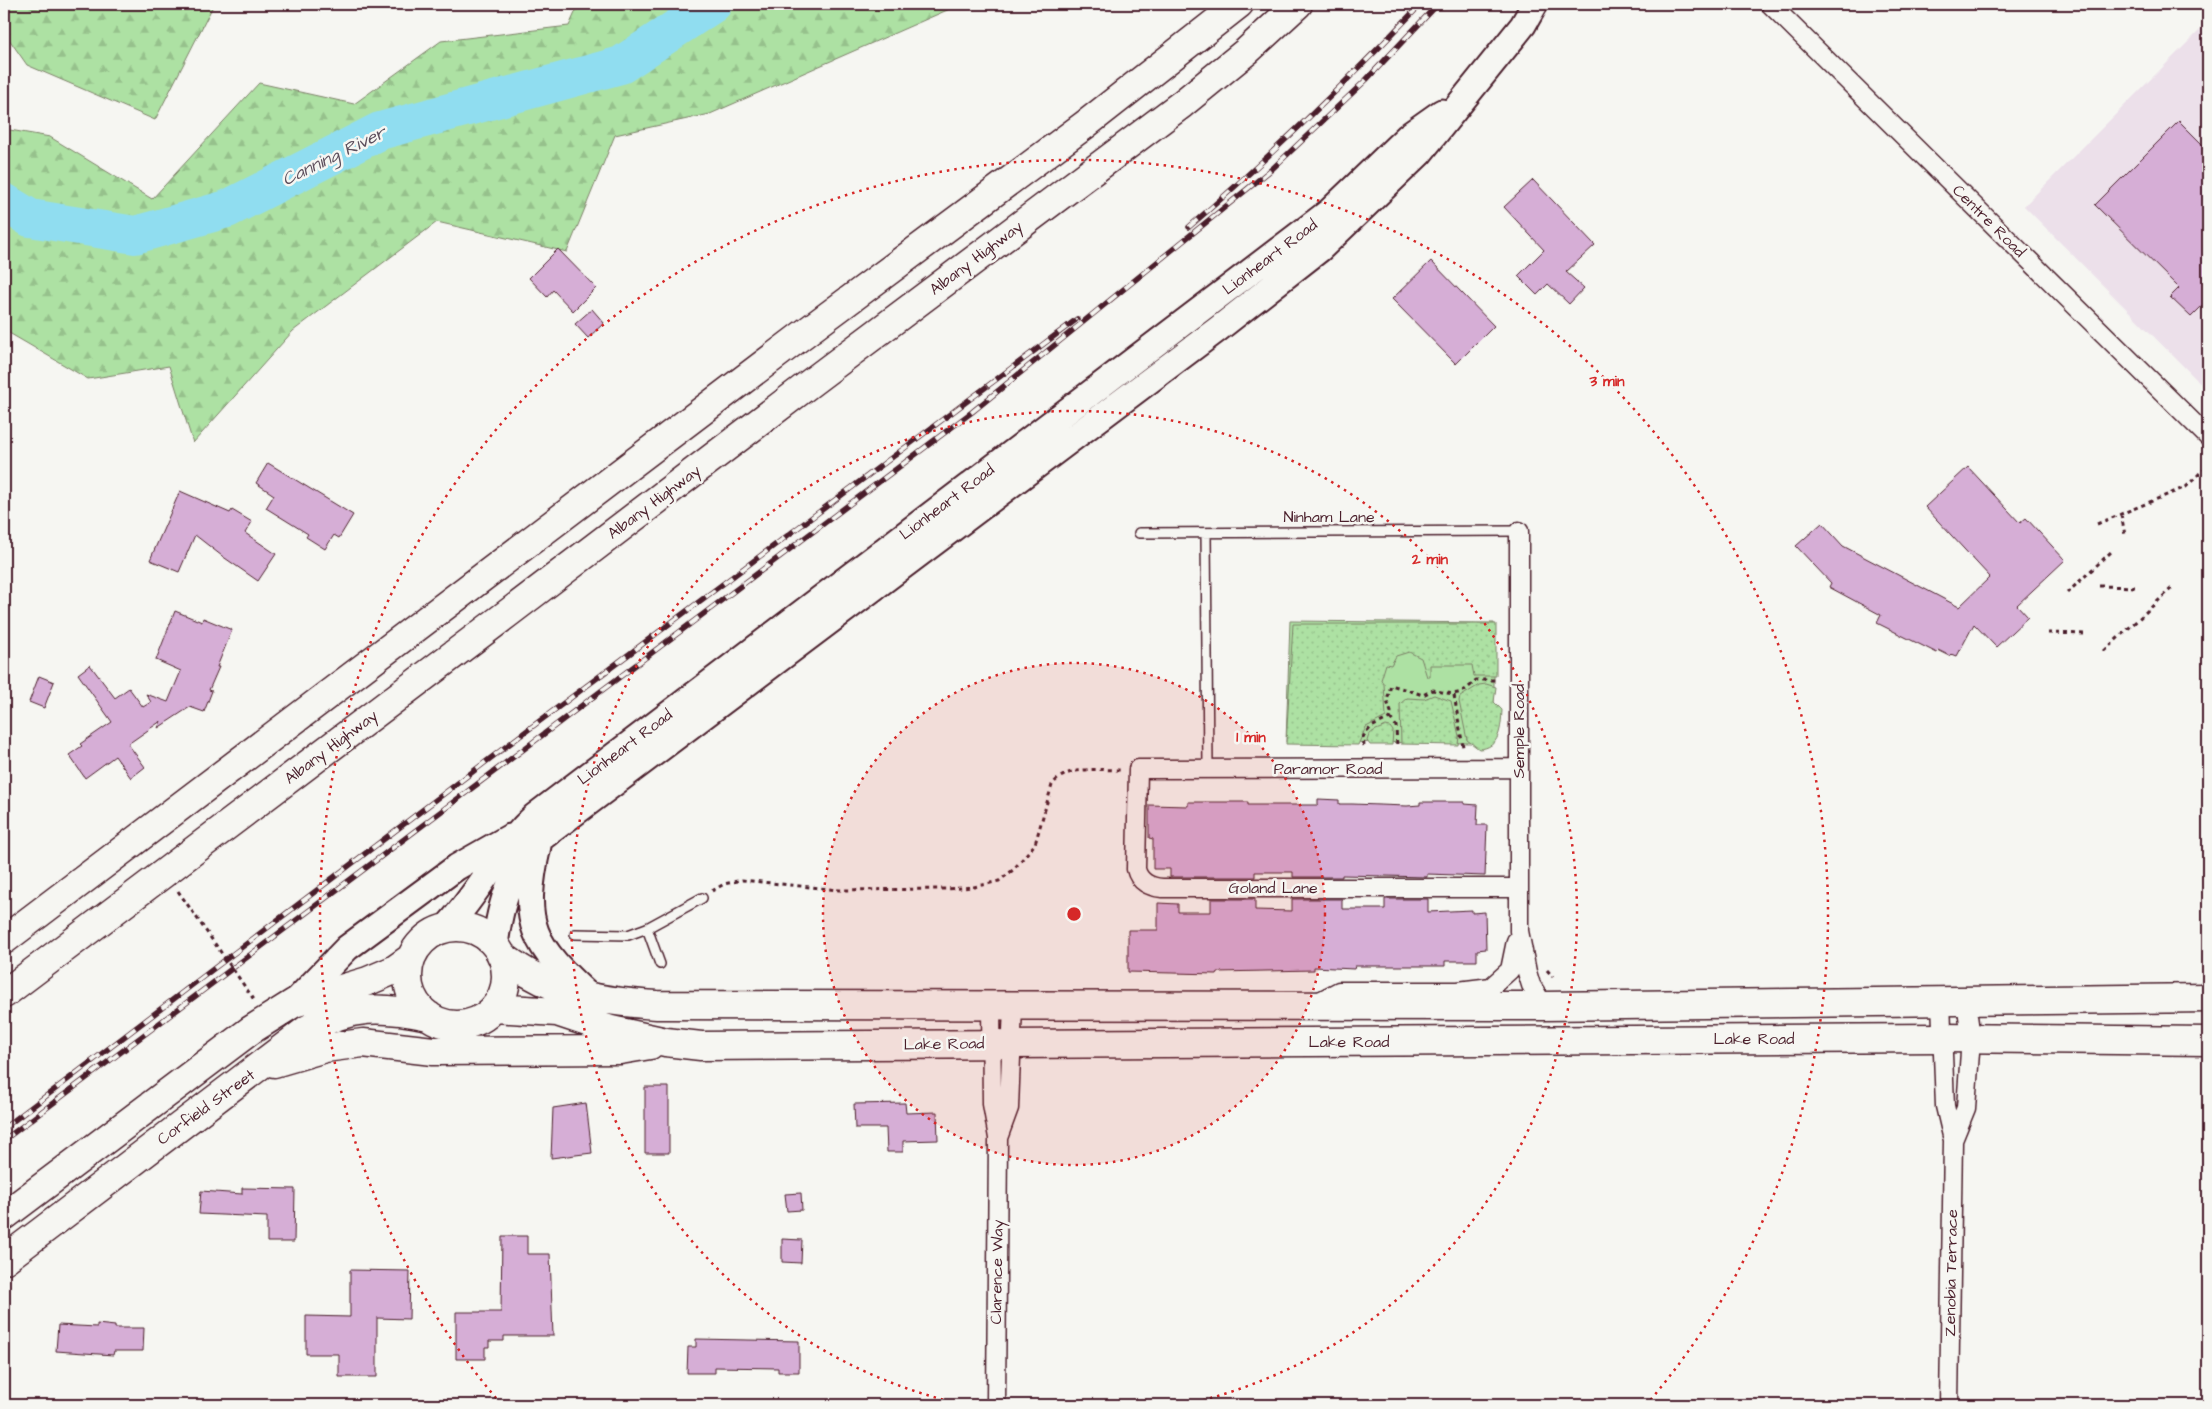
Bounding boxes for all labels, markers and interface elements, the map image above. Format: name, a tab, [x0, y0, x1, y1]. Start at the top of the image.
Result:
water label: Canning River	[278, 119, 392, 193]
street label: Centre Road	[1948, 180, 2030, 262]
street label: Lionheart Road	[1218, 214, 1322, 300]
street label: Albany Highway	[925, 216, 1028, 301]
text: 3 min	[1588, 371, 1625, 392]
street label: Lionheart Road	[895, 459, 999, 545]
street label: Albany Highway	[603, 460, 706, 545]
street label: Ninham Lane	[1283, 506, 1375, 528]
text: 2 min	[1411, 549, 1449, 570]
street label: Semple Road	[1508, 684, 1530, 778]
street label: Lionheart Road	[573, 704, 677, 790]
street label: Albany Highway	[280, 705, 383, 790]
text: 1 min	[1236, 727, 1266, 748]
street label: Paramor Road	[1274, 758, 1382, 780]
street label: Goland Lane	[1228, 877, 1318, 899]
centre of rings	[1065, 905, 1083, 923]
street label: Lake Road	[1714, 1028, 1794, 1050]
street label: Lake Road	[1309, 1031, 1389, 1053]
street label: Lake Road	[903, 1032, 985, 1056]
street label: Corfield Street	[153, 1064, 260, 1150]
street label: Zenobia Terrace	[1939, 1209, 1963, 1337]
street label: Clarence Way	[985, 1219, 1010, 1325]

